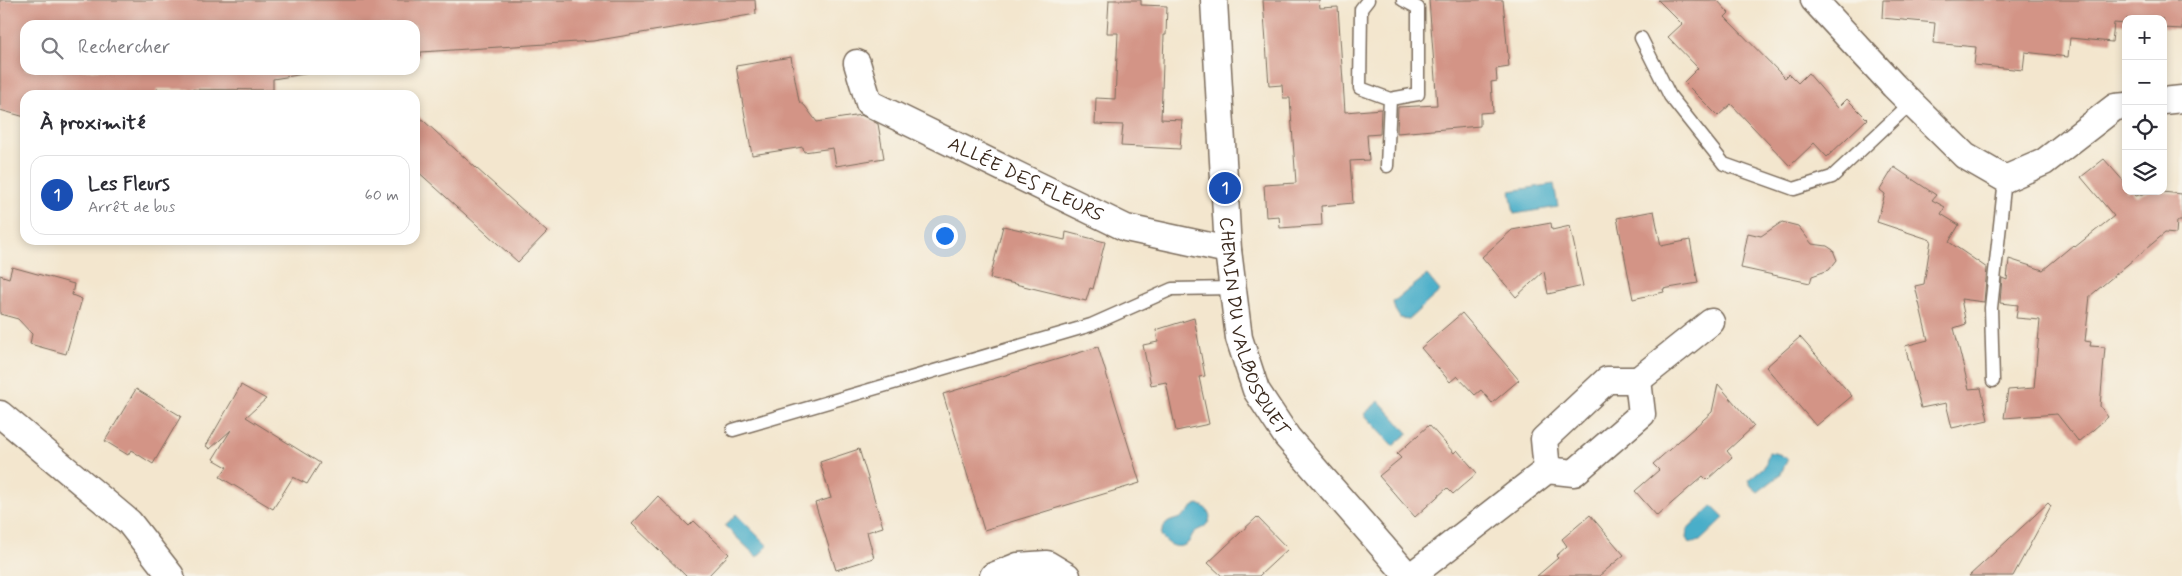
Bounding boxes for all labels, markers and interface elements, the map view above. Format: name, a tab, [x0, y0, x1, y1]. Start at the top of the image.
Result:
map controls	[2122, 15, 2167, 195]
button: +	[2122, 15, 2167, 60]
search box	[20, 20, 420, 75]
icon: search	[38, 34, 66, 62]
text: Rechercher	[78, 35, 170, 60]
button: −	[2122, 60, 2167, 105]
button: locate	[2122, 105, 2167, 150]
text: À proximité	[40, 109, 146, 137]
street label: ALLÉE DES FLEURS	[944, 131, 1108, 228]
button: layers	[2122, 150, 2167, 195]
pin: 1	[1209, 169, 1241, 207]
text: Les Fleurs	[88, 172, 170, 197]
text: 1	[53, 185, 61, 206]
text: 60 m	[365, 185, 399, 206]
text: Arrêt de bus	[88, 197, 175, 218]
street label: CHEMIN DU VALBOSQUET	[1214, 216, 1296, 442]
your location	[932, 223, 958, 249]

